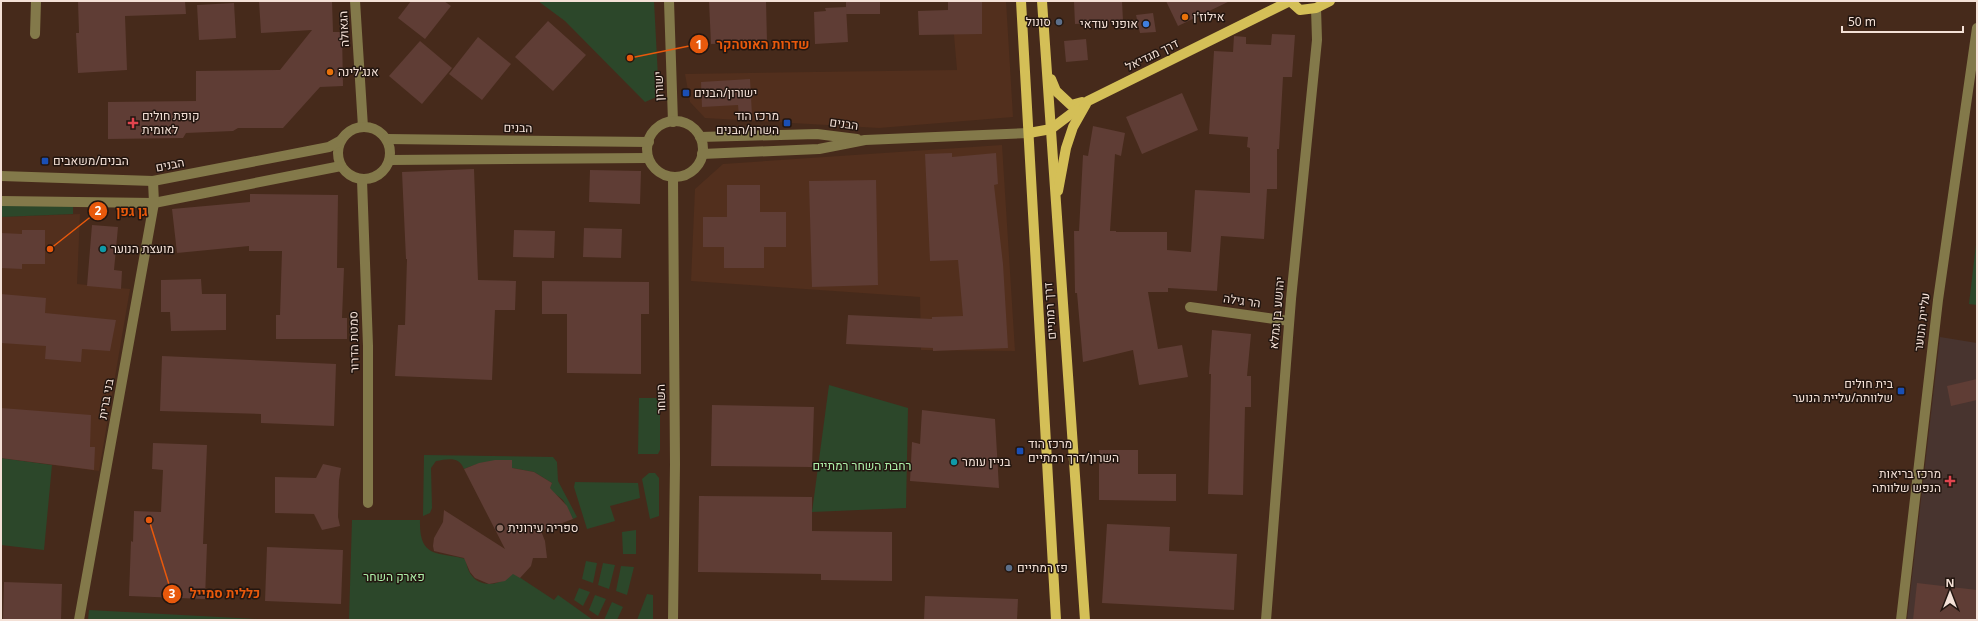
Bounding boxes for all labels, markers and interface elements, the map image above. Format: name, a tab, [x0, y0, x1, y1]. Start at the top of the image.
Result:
place label: אילוז'ן	[1193, 8, 1225, 25]
scale bar	[1842, 8, 1963, 34]
street label: הגאולה	[334, 11, 353, 48]
marker: אילוז'ן	[1180, 12, 1190, 22]
place label: סונול	[1026, 13, 1051, 30]
text: 50 m	[1848, 13, 1876, 30]
place label: אופני עודאי	[1080, 15, 1138, 32]
marker: סונול	[1054, 17, 1064, 27]
marker: אופני עודאי	[1141, 19, 1151, 29]
callout: שדרות האוטהקר	[689, 32, 818, 57]
street label: דרך מגדיאל	[1122, 34, 1181, 75]
text: שדרות האוטהקר	[716, 35, 810, 53]
text: 1	[696, 36, 702, 53]
place label: אנג'לינה	[338, 63, 379, 80]
marker: אנג'לינה	[325, 67, 335, 77]
street label: ישורון	[649, 71, 668, 101]
place label: ישורון/הבנים	[694, 84, 757, 101]
marker: ישורון/הבנים	[681, 88, 691, 98]
place label: קופת חולים לאומית	[142, 107, 199, 138]
place label: מרכז הוד השרון/הבנים	[716, 107, 779, 138]
street label: הבנים	[829, 113, 860, 134]
marker: קופת חולים לאומית	[127, 117, 139, 129]
marker: מרכז הוד השרון/הבנים	[782, 118, 792, 128]
street label: הבנים	[503, 119, 533, 136]
place label: הבנים/משאבים	[53, 152, 129, 169]
street label: הבנים	[154, 153, 186, 176]
marker: הבנים/משאבים	[40, 156, 50, 166]
callout: גן גפן	[88, 199, 156, 224]
text: 2	[95, 202, 102, 219]
text: גן גפן	[116, 202, 148, 220]
place label: מועצת הנוער	[111, 240, 174, 257]
marker: מועצת הנוער	[98, 244, 108, 254]
street label: יהושע בן גמלא	[1265, 276, 1288, 350]
street label: דרך רמתיים	[1039, 282, 1060, 340]
street label: הר גילה	[1222, 289, 1262, 312]
street label: עליית הנוער	[1909, 292, 1934, 352]
street label: סמטת הדרור	[344, 311, 363, 373]
place label: בית חולים שלוותה/עליית הנוער	[1792, 375, 1894, 406]
street label: בני ברית	[94, 377, 118, 420]
street label: השחר	[652, 384, 669, 414]
marker: בית חולים שלוותה/עליית הנוער	[1896, 386, 1906, 396]
place label: מרכז הוד השרון/דרך רמתיים	[1028, 435, 1119, 466]
marker: מרכז הוד השרון/דרך רמתיים	[1015, 446, 1025, 456]
place label: בניין עומר	[962, 453, 1011, 470]
park label: רחבת השחר רמתיים	[813, 457, 911, 474]
marker: בניין עומר	[949, 457, 959, 467]
place label: מרכז בריאות הנפש שלוותה	[1872, 465, 1941, 496]
marker: מרכז בריאות הנפש שלוותה	[1944, 475, 1956, 487]
place label: ספריה עירונית	[508, 519, 578, 536]
marker: ספריה עירונית	[495, 523, 505, 533]
place label: פז רמתיים	[1017, 559, 1068, 576]
marker: פז רמתיים	[1004, 563, 1014, 573]
park label: פארק השחר	[363, 568, 425, 585]
north arrow	[1930, 573, 1970, 613]
text: N	[1946, 575, 1954, 590]
callout: כללית סמייל	[162, 581, 268, 606]
text: כללית סמייל	[190, 584, 260, 602]
text: 3	[169, 585, 176, 602]

